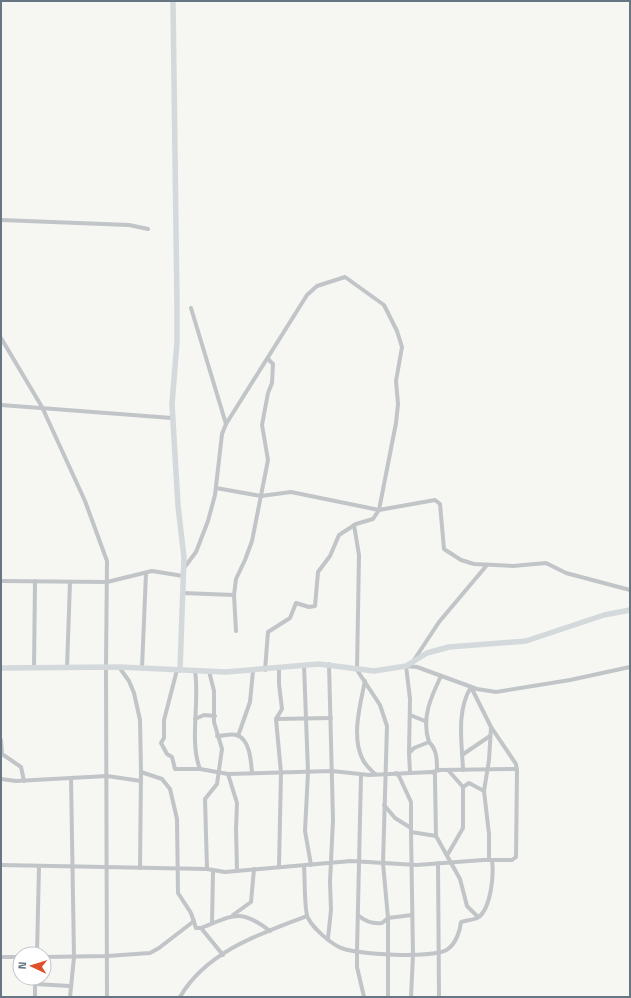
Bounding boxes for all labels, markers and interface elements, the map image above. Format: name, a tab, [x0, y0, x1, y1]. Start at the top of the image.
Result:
north arrow	[12, 946, 52, 986]
text: N	[14, 961, 30, 970]

